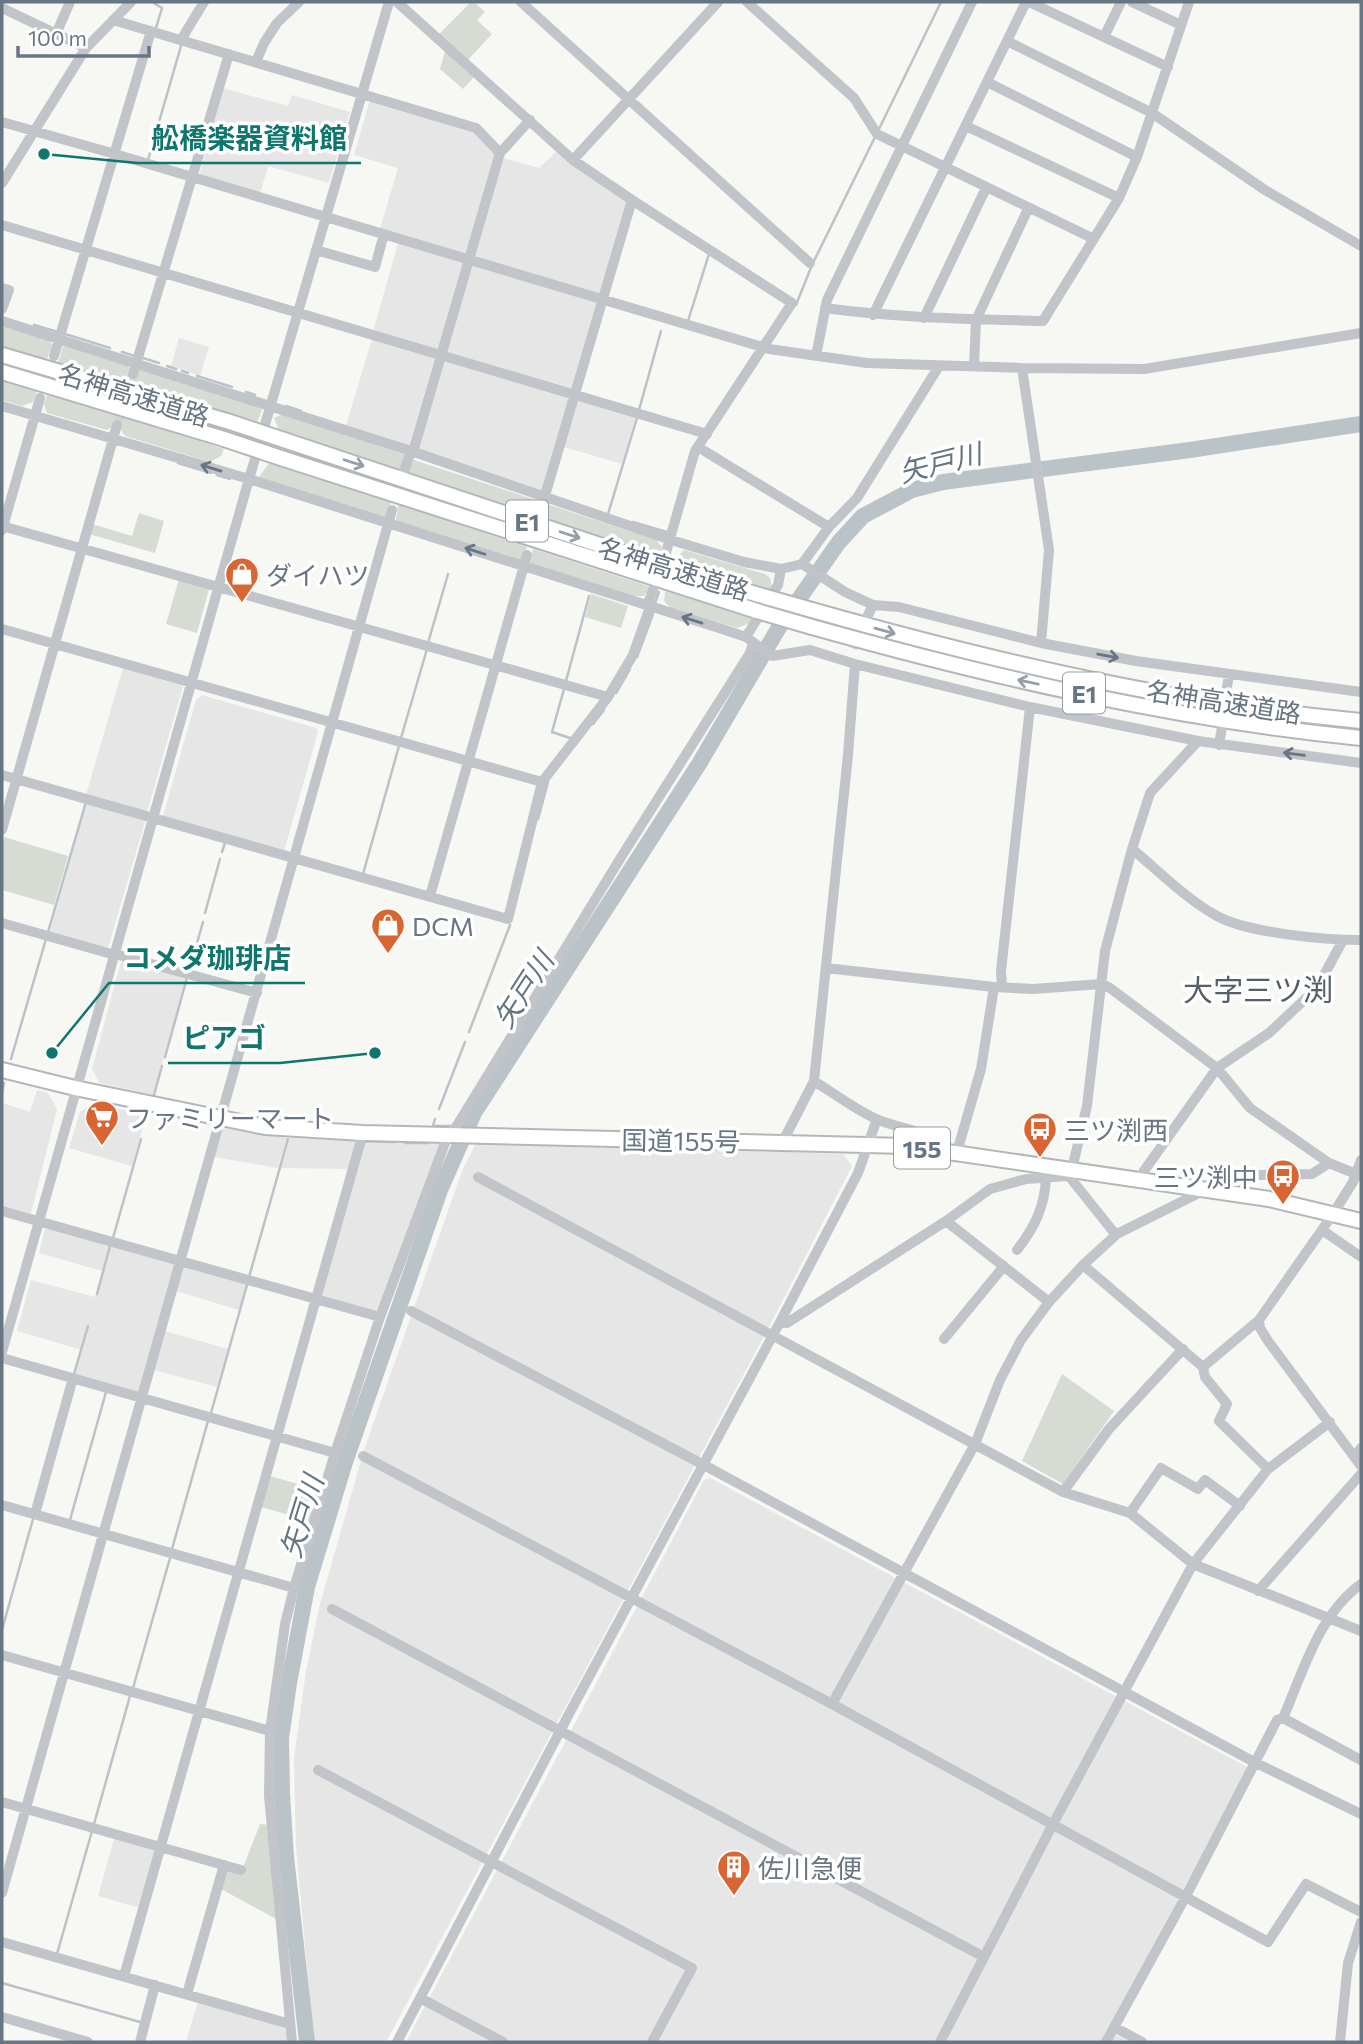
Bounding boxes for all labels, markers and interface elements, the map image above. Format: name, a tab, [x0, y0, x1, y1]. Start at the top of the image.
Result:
scale bar	[18, 14, 149, 58]
text: 100 m	[28, 25, 87, 50]
callout: 舩橋楽器資料館	[137, 114, 361, 163]
text: 舩橋楽器資料館	[151, 120, 347, 154]
street label: 名神高速道路	[55, 356, 213, 432]
water label: 矢戸川	[895, 435, 988, 489]
one-way arrow	[343, 458, 365, 470]
one-way arrow	[200, 460, 222, 473]
road number: E1	[506, 500, 548, 542]
one-way arrow	[559, 529, 581, 542]
street label: 名神高速道路	[595, 530, 753, 606]
one-way arrow	[464, 544, 486, 557]
shop icon: ダイハツ	[223, 555, 261, 604]
place label: ダイハツ	[266, 559, 369, 590]
one-way arrow	[681, 612, 703, 625]
one-way arrow	[874, 625, 896, 638]
one-way arrow	[1096, 649, 1119, 663]
road number: E1	[1063, 672, 1105, 714]
street label: 名神高速道路	[1145, 673, 1303, 729]
one-way arrow	[1017, 674, 1040, 688]
one-way arrow	[1283, 748, 1305, 761]
shop icon: DCM	[369, 906, 407, 955]
place label: DCM	[412, 910, 474, 941]
callout: コメダ珈琲店	[109, 934, 305, 983]
text: コメダ珈琲店	[123, 940, 291, 974]
water label: 矢戸川	[486, 942, 562, 1033]
district label: 大字三ツ渕	[1183, 970, 1333, 1007]
callout: ピアゴ	[168, 1014, 280, 1063]
text: ピアゴ	[182, 1020, 266, 1054]
supermarket icon: ファミリーマート	[83, 1098, 121, 1147]
place label: ファミリーマート	[126, 1102, 334, 1133]
bus stop icon: 三ツ渕西	[1021, 1110, 1059, 1159]
place label: 三ツ渕西	[1064, 1114, 1168, 1145]
street label: 国道155号	[621, 1123, 741, 1157]
road number: 155	[894, 1128, 950, 1168]
bus stop icon: 三ツ渕中	[1264, 1157, 1302, 1206]
place label: 三ツ渕中	[1154, 1161, 1258, 1192]
water label: 矢戸川	[272, 1468, 330, 1561]
building icon: 佐川急便	[715, 1848, 753, 1897]
place label: 佐川急便	[758, 1852, 862, 1883]

